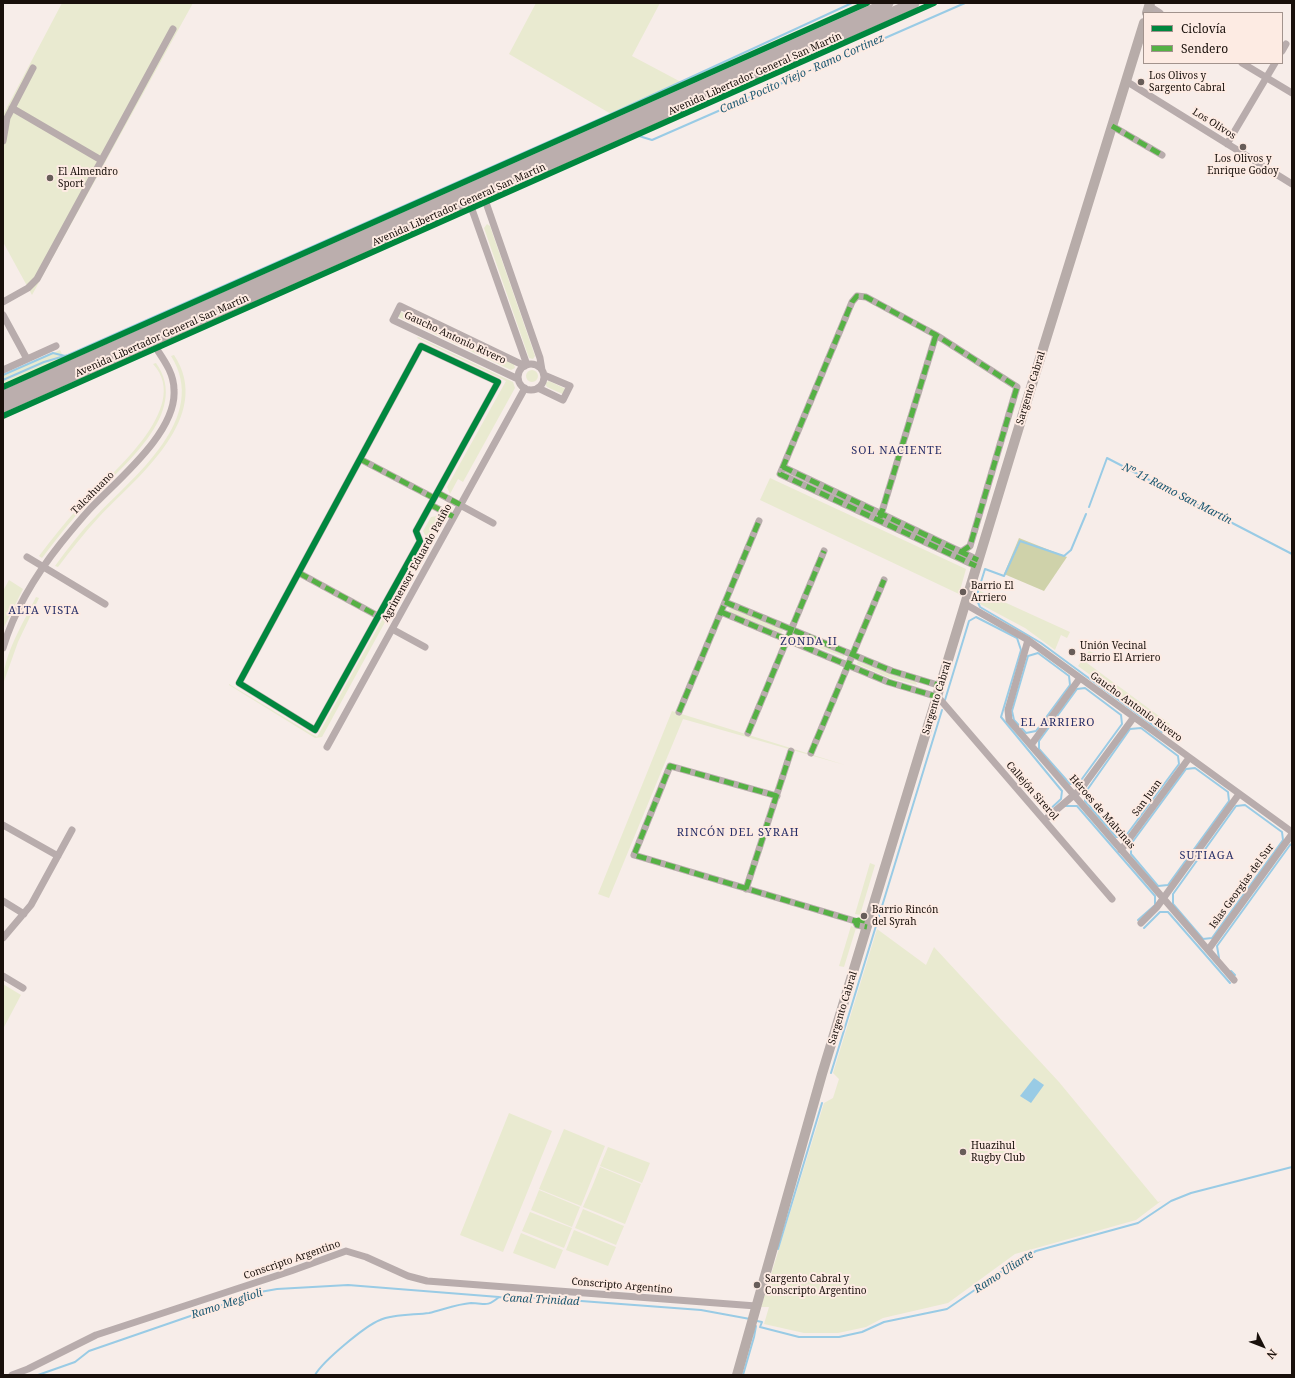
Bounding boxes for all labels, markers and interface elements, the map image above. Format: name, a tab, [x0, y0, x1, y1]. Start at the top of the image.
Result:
legend	[1143, 12, 1283, 64]
text: Ciclovía	[1181, 20, 1226, 37]
street label: Avenida Libertador General San Martín	[666, 30, 844, 118]
water label: Canal Pocito Viejo - Ramo Cortinez	[718, 32, 886, 116]
text: Sendero	[1181, 40, 1228, 57]
place label: Los Olivos y Sargento Cabral	[1149, 70, 1225, 94]
marker: Los Olivos y Sargento Cabral	[1136, 77, 1146, 87]
street label: Los Olivos	[1190, 106, 1238, 142]
marker: Los Olivos y Enrique Godoy	[1238, 142, 1248, 152]
place label: Los Olivos y Enrique Godoy	[1207, 153, 1279, 176]
street label: Avenida Libertador General San Martín	[370, 161, 548, 249]
place label: El Almendro Sport	[58, 166, 118, 190]
marker: El Almendro Sport	[45, 173, 55, 183]
street label: Avenida Libertador General San Martín	[73, 292, 251, 380]
street label: Gaucho Antonio Rivero	[402, 309, 508, 367]
street label: Sargento Cabral	[1014, 350, 1048, 426]
district label: SOL NACIENTE	[851, 444, 943, 458]
water label: Nº 11 Ramo San Martín	[1120, 461, 1234, 527]
street label: Talcahuano	[69, 469, 117, 517]
street label: Agrimensor Eduardo Patiño	[379, 502, 455, 624]
place label: Barrio El Arriero	[971, 580, 1013, 604]
marker: Barrio El Arriero	[958, 587, 968, 597]
district label: ALTA VISTA	[8, 604, 80, 618]
district label: ZONDA II	[780, 635, 838, 649]
place label: Unión Vecinal Barrio El Arriero	[1080, 640, 1161, 664]
marker: Unión Vecinal Barrio El Arriero	[1067, 647, 1077, 657]
street label: Sargento Cabral	[920, 660, 954, 736]
street label: Gaucho Antonio Rivero	[1088, 670, 1184, 744]
district label: EL ARRIERO	[1021, 716, 1095, 730]
street label: Callejón Sirerol	[1003, 759, 1061, 823]
street label: Héroes de Malvinas	[1067, 773, 1137, 851]
street label: San Juan	[1130, 777, 1164, 819]
district label: RINCÓN DEL SYRAH	[677, 826, 799, 840]
street label: Islas Georgias del Sur	[1207, 841, 1277, 931]
district label: SUTIAGA	[1180, 849, 1234, 863]
place label: Barrio Rincón del Syrah	[872, 904, 939, 928]
marker: Barrio Rincón del Syrah	[859, 911, 869, 921]
street label: Sargento Cabral	[826, 970, 860, 1046]
place label: Huazihul Rugby Club	[971, 1140, 1025, 1164]
marker: Huazihul Rugby Club	[958, 1147, 968, 1157]
street label: Conscripto Argentino	[242, 1238, 342, 1282]
water label: Ramo Uliarte	[972, 1248, 1036, 1296]
place label: Sargento Cabral y Conscripto Argentino	[765, 1273, 867, 1296]
street label: Conscripto Argentino	[571, 1276, 673, 1296]
marker: Sargento Cabral y Conscripto Argentino	[752, 1280, 762, 1290]
water label: Ramo Meglioli	[190, 1286, 264, 1322]
water label: Canal Trinidad	[502, 1291, 580, 1309]
north arrow	[1243, 1326, 1283, 1366]
text: N	[1264, 1346, 1281, 1363]

